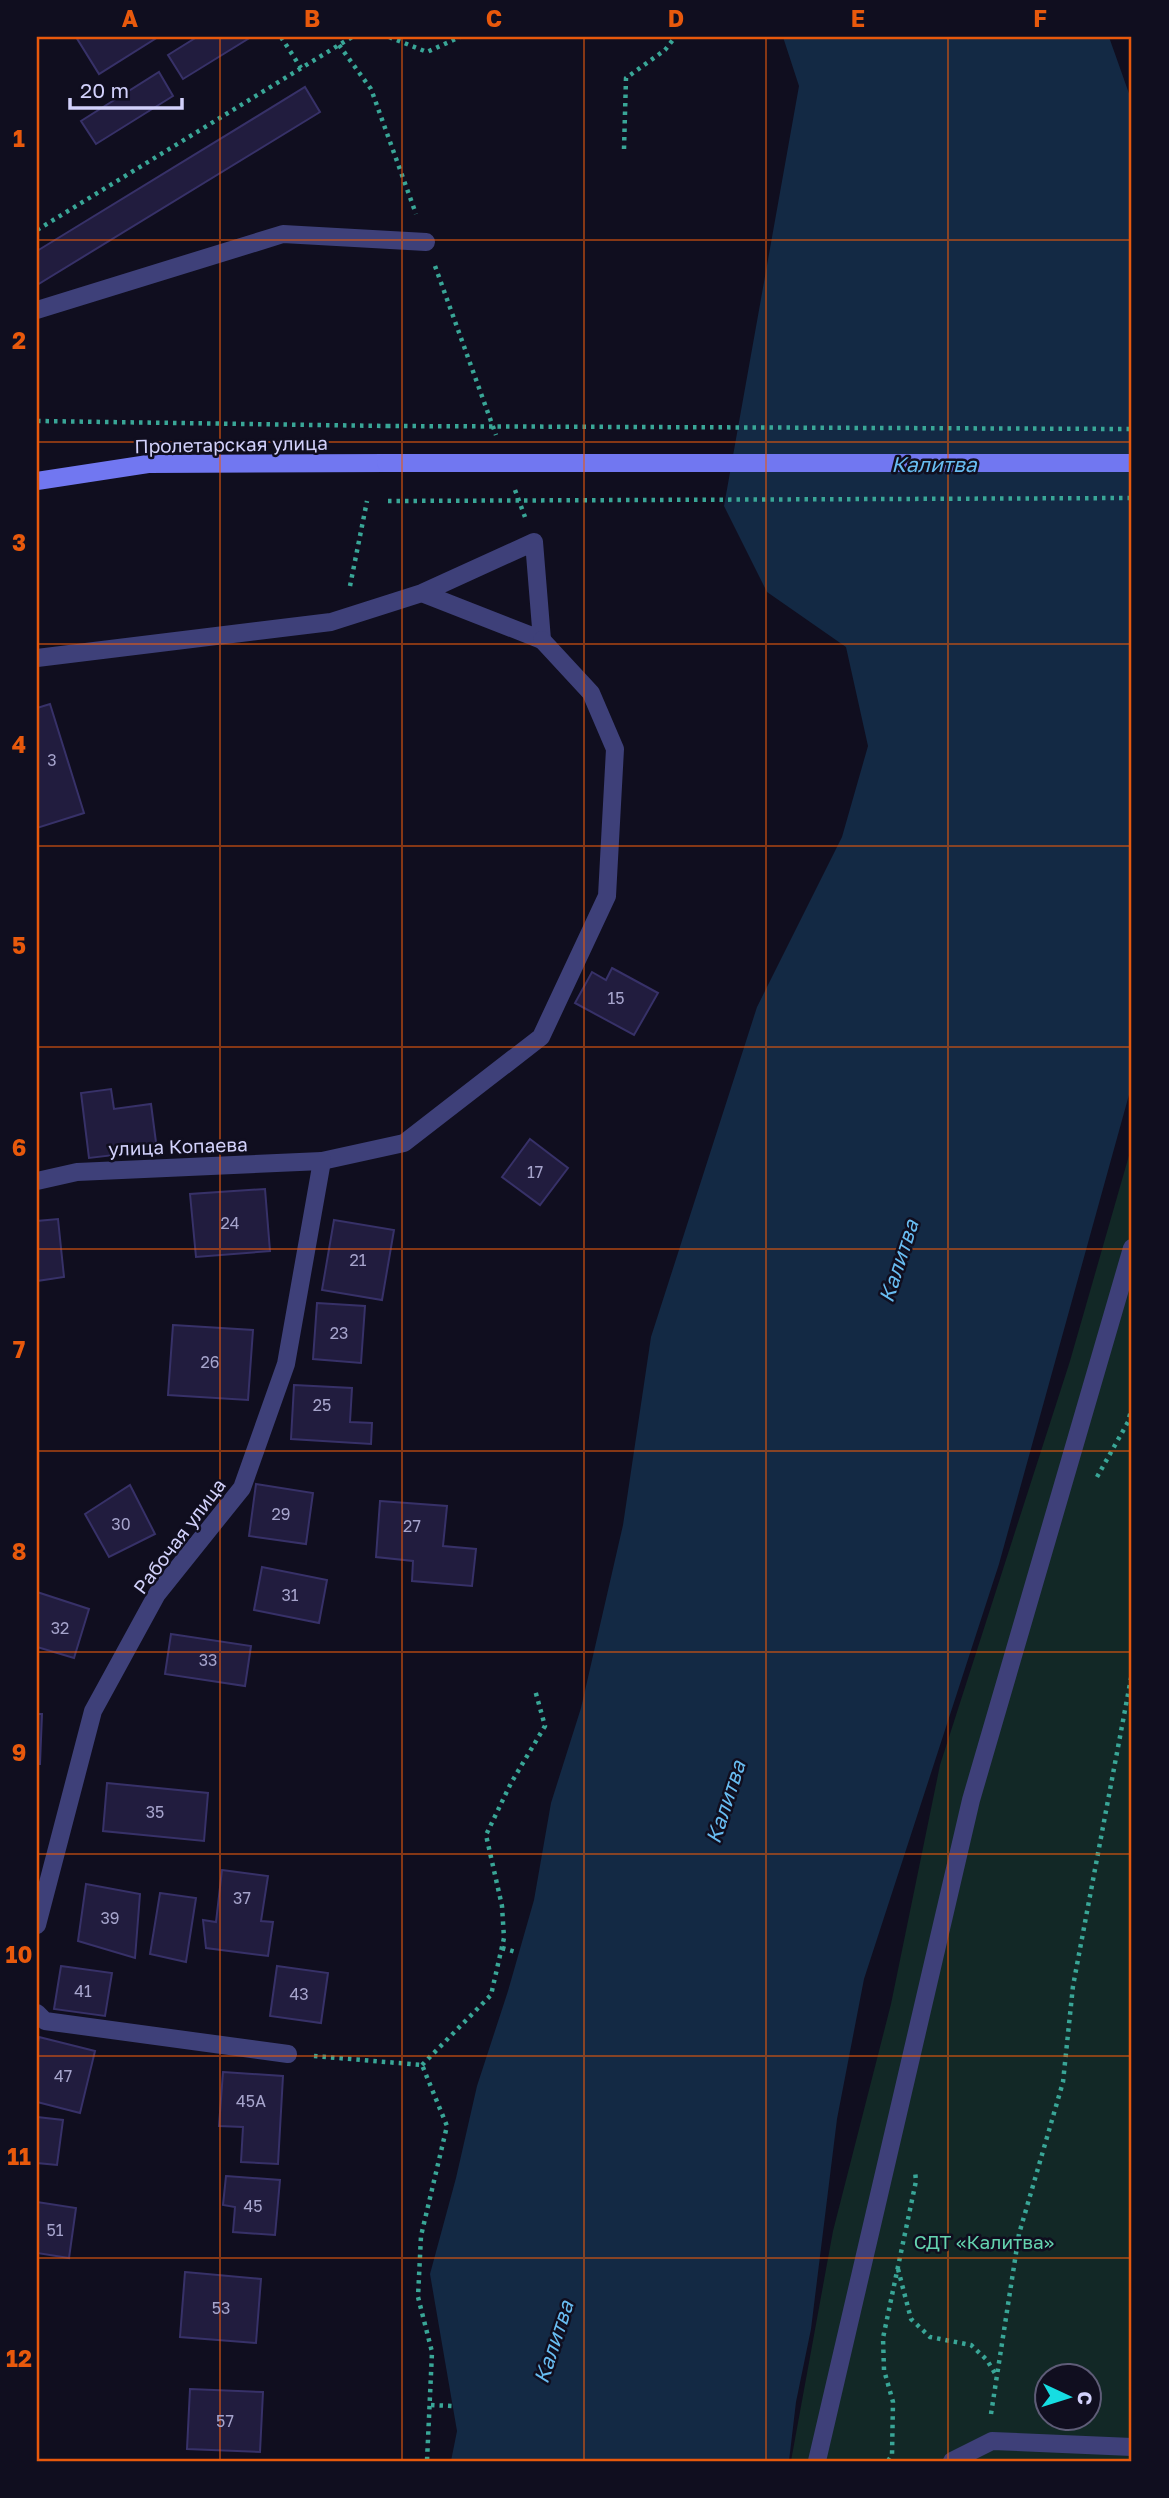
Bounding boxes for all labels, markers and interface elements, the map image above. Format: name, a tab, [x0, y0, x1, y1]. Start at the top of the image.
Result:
text: A	[122, 4, 139, 32]
text: B	[304, 4, 320, 32]
text: C	[486, 4, 502, 32]
text: D	[668, 4, 684, 32]
text: E	[851, 4, 865, 32]
text: F	[1033, 4, 1047, 32]
scale bar	[70, 66, 182, 110]
text: 20 m	[80, 77, 129, 103]
text: 1	[13, 124, 25, 152]
text: 2	[12, 326, 26, 354]
street label: Пролетарская улица	[134, 431, 328, 457]
water label: Калитва	[891, 451, 978, 477]
text: 3	[12, 528, 26, 556]
text: 4	[12, 730, 26, 758]
house number: 3	[47, 750, 57, 770]
text: 5	[12, 931, 26, 959]
house number: 15	[607, 988, 625, 1008]
street label: улица Копаева	[108, 1132, 248, 1160]
text: 6	[12, 1133, 26, 1161]
house number: 17	[527, 1162, 543, 1182]
house number: 24	[220, 1213, 240, 1233]
water label: Калитва	[872, 1215, 924, 1306]
house number: 21	[349, 1250, 367, 1270]
house number: 23	[330, 1323, 348, 1343]
text: 7	[13, 1335, 25, 1363]
house number: 26	[201, 1352, 219, 1372]
house number: 25	[313, 1395, 331, 1415]
street label: Рабочая улица	[128, 1474, 230, 1598]
house number: 29	[272, 1504, 290, 1524]
house number: 30	[111, 1514, 131, 1534]
house number: 27	[403, 1516, 421, 1536]
text: 8	[12, 1537, 26, 1565]
house number: 31	[281, 1585, 299, 1605]
house number: 32	[51, 1618, 69, 1638]
house number: 33	[199, 1650, 217, 1670]
text: 9	[12, 1738, 26, 1766]
water label: Калитва	[699, 1756, 751, 1847]
house number: 35	[146, 1802, 164, 1822]
house number: 37	[233, 1888, 251, 1908]
house number: 39	[100, 1908, 120, 1928]
text: 10	[6, 1940, 32, 1968]
house number: 41	[74, 1981, 92, 2001]
house number: 43	[289, 1984, 309, 2004]
house number: 47	[54, 2066, 72, 2086]
house number: 45А	[236, 2091, 266, 2111]
text: 11	[7, 2142, 31, 2170]
house number: 45	[243, 2196, 263, 2216]
house number: 51	[46, 2220, 64, 2240]
park label: СДТ «Калитва»	[914, 2230, 1054, 2253]
water label: Калитва	[527, 2296, 579, 2387]
house number: 53	[212, 2298, 230, 2318]
text: 12	[6, 2344, 32, 2372]
north arrow	[1032, 2362, 1102, 2432]
text: С	[1074, 2391, 1097, 2406]
house number: 57	[216, 2411, 234, 2431]

